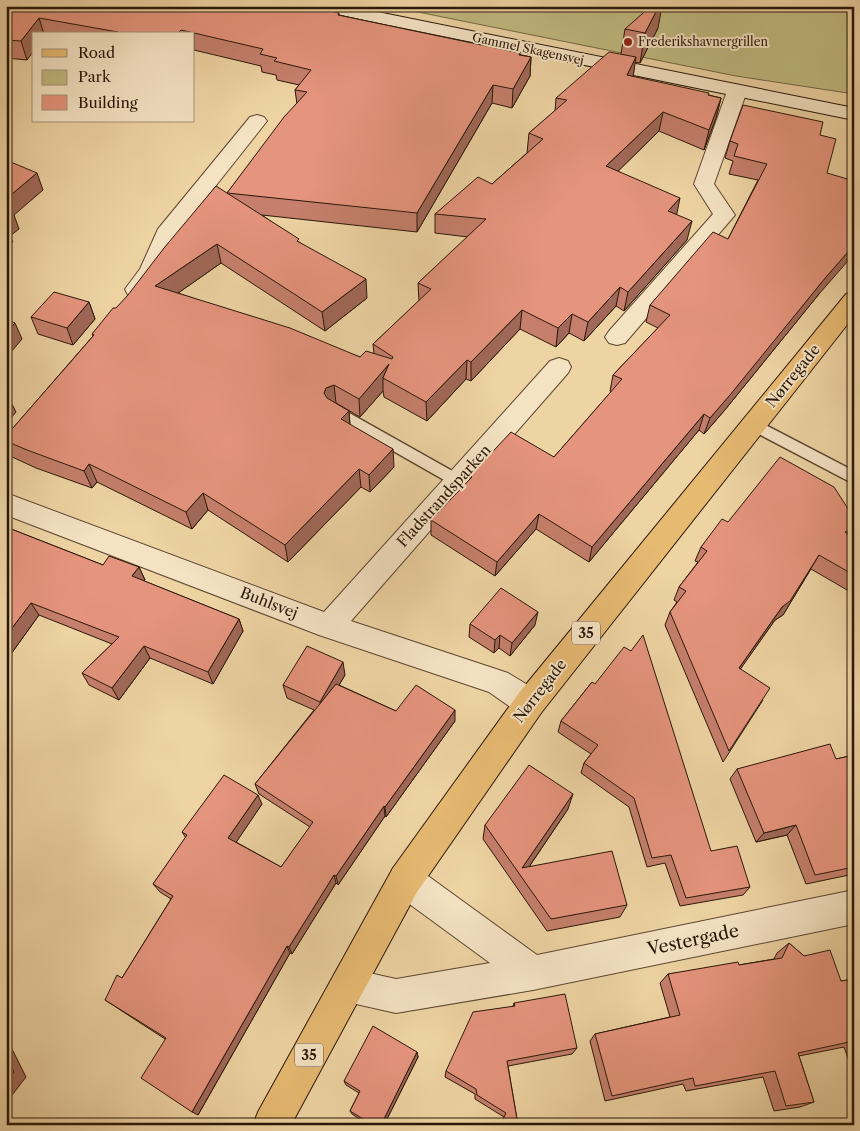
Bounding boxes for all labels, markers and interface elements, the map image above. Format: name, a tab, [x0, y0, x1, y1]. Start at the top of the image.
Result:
street label: Gammel Skagensvej	[471, 29, 585, 68]
legend	[32, 32, 195, 122]
place label: Frederikshavnergrillen	[638, 34, 768, 49]
marker: Frederikshavnergrillen	[622, 36, 634, 48]
text: Road	[78, 43, 115, 62]
text: Park	[78, 67, 112, 86]
text: Building	[78, 93, 138, 112]
street label: Nørregade	[761, 340, 824, 411]
street label: Fladstrandsparken	[393, 440, 495, 551]
street label: Buhlsvej	[238, 583, 301, 622]
road number: 35	[572, 622, 600, 644]
street label: Nørregade	[509, 655, 570, 726]
street label: Vestergade	[644, 920, 741, 961]
road number: 35	[295, 1044, 323, 1066]

